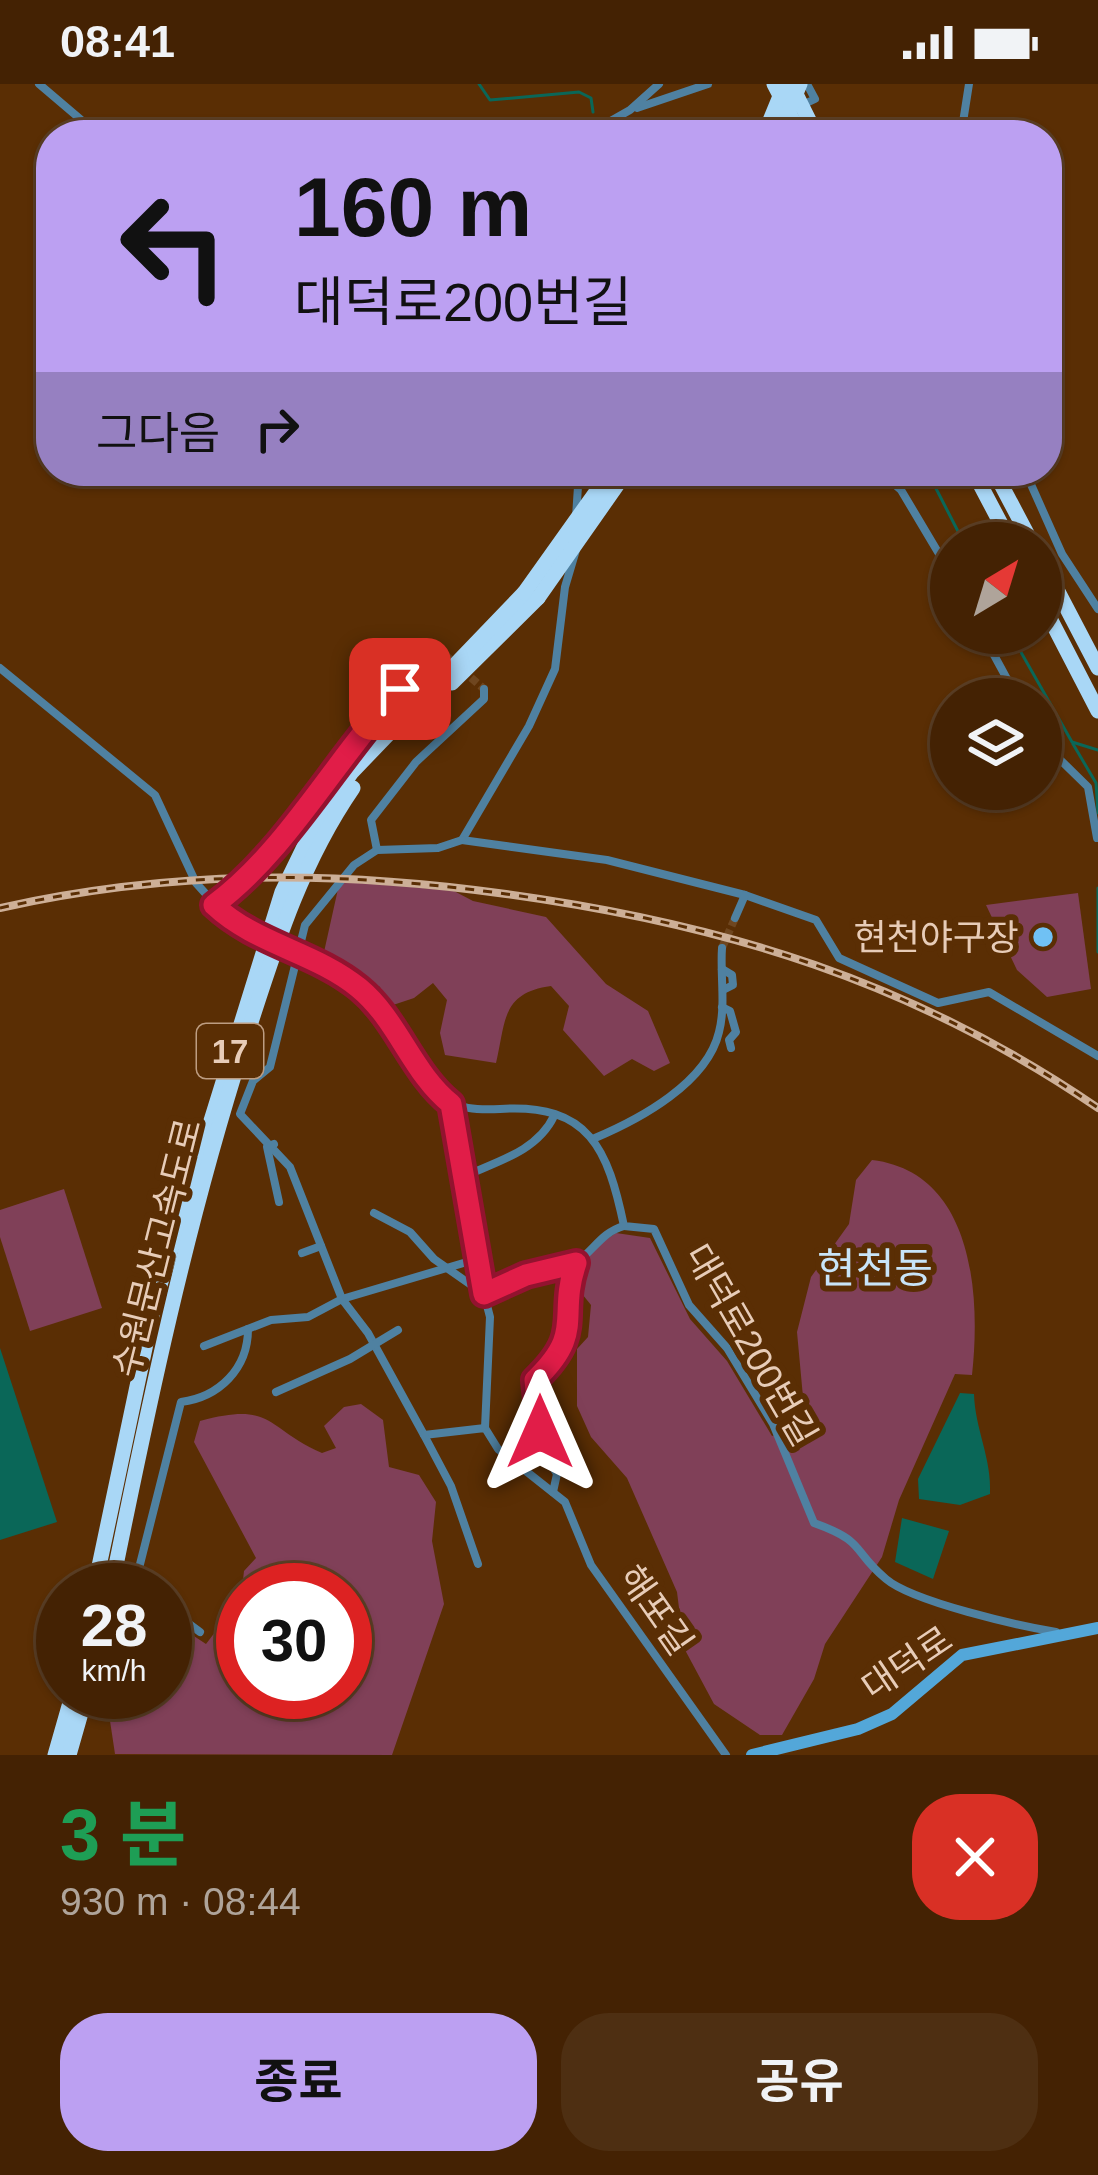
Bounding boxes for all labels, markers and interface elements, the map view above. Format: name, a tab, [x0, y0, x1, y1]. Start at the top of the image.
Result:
text: 08:41	[60, 16, 175, 67]
text: 160 m	[294, 160, 532, 254]
icon: left	[96, 168, 252, 324]
text: 대덕로200번길	[294, 272, 633, 332]
icon: right	[244, 396, 310, 462]
text: 그다음	[96, 408, 220, 459]
north arrow	[930, 522, 1062, 654]
map controls	[930, 522, 1062, 810]
pin	[349, 638, 451, 740]
icon: arrive	[367, 656, 433, 722]
button: layers	[930, 678, 1062, 810]
place label: 현천야구장	[853, 917, 1019, 958]
marker: 현천야구장	[1030, 924, 1056, 950]
road number: 17	[197, 1024, 263, 1078]
street label: 수원문산고속도로	[105, 1114, 209, 1382]
street label: 대덕로200번길	[677, 1237, 825, 1453]
district label: 현천동	[817, 1245, 933, 1292]
position arrow	[477, 1369, 603, 1495]
street label: 해포길	[611, 1558, 701, 1662]
speed limit sign: 30	[216, 1563, 372, 1719]
text: 28	[81, 1592, 147, 1659]
street label: 대덕로	[854, 1618, 960, 1708]
text: km/h	[81, 1654, 147, 1687]
button: close	[912, 1794, 1038, 1920]
text: 3 분	[60, 1795, 186, 1875]
text: 930 m · 08:44	[60, 1880, 301, 1923]
button: 종료	[60, 2013, 537, 2151]
button: 공유	[561, 2013, 1038, 2151]

